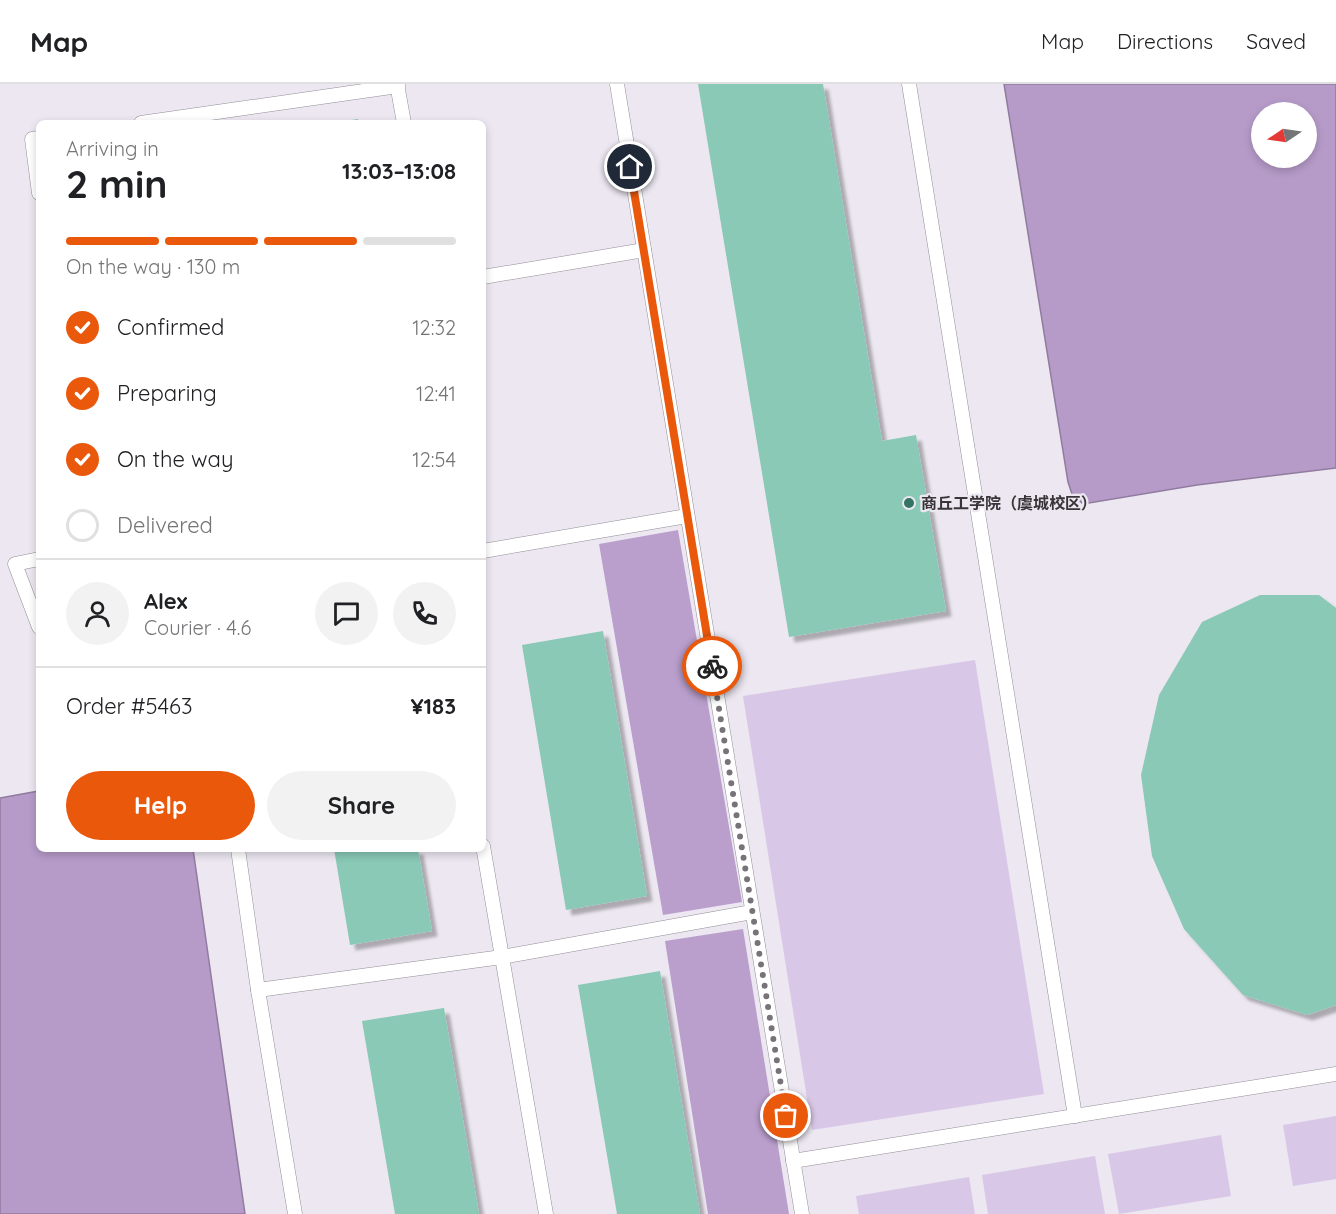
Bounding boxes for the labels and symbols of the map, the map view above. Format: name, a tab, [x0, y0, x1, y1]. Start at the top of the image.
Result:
north arrow	[1251, 102, 1317, 168]
pin	[604, 141, 655, 192]
place label: 商丘工学院（虞城校区）	[921, 493, 1097, 513]
marker: 商丘工学院（虞城校区）	[902, 496, 916, 510]
courier	[682, 636, 742, 696]
pin	[760, 1090, 811, 1141]

